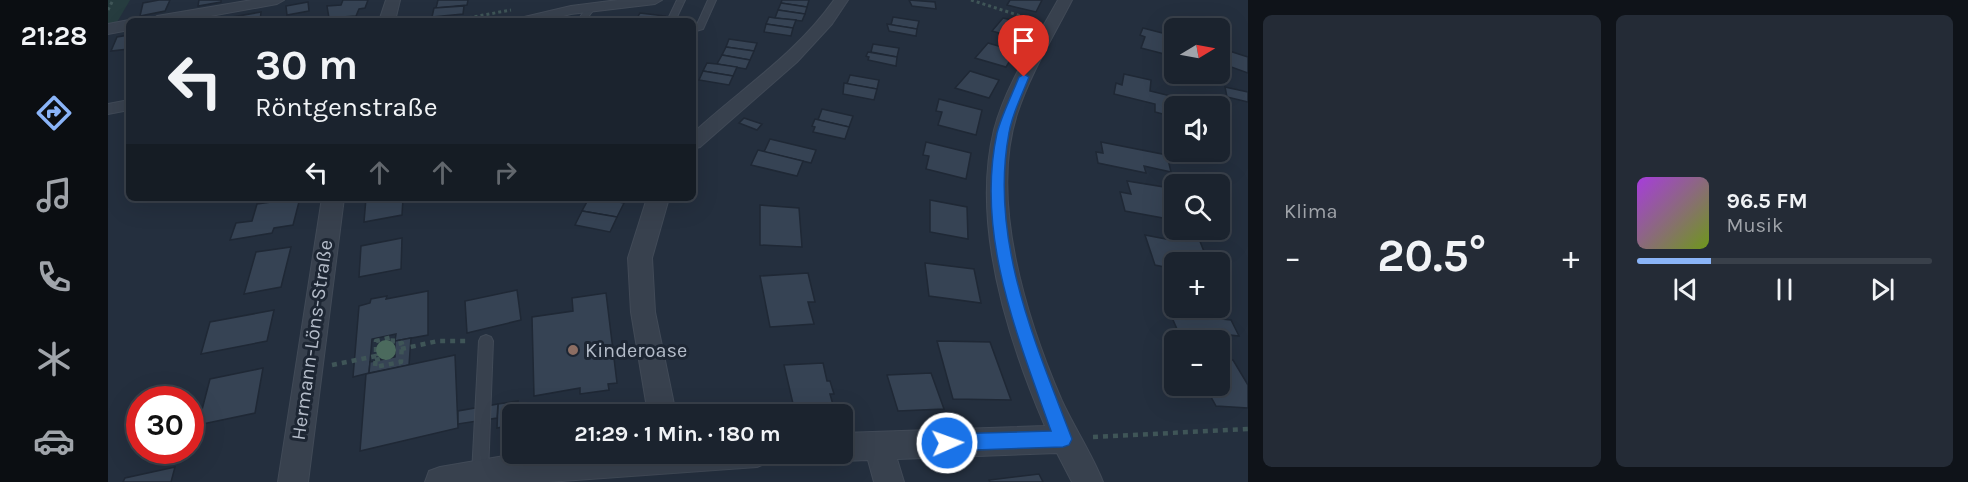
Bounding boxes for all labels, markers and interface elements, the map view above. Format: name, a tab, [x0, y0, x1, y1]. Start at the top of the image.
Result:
pin	[998, 15, 1049, 77]
north arrow	[1164, 18, 1230, 84]
map controls	[1164, 18, 1230, 396]
text: 21:28	[20, 20, 88, 52]
icon: arrive	[1007, 24, 1040, 57]
text: 30 m	[255, 40, 358, 90]
icon: left	[156, 42, 234, 120]
text: Röntgenstraße	[255, 91, 438, 123]
icon: directions	[33, 92, 75, 134]
button: sound	[1164, 96, 1230, 162]
icon: left	[300, 156, 333, 189]
icon: ahead	[363, 156, 396, 189]
icon: ahead	[426, 156, 459, 189]
icon: right	[489, 156, 522, 189]
icon: music	[33, 174, 75, 216]
button: search	[1164, 174, 1230, 240]
text: 96.5 FM	[1727, 188, 1808, 214]
text: Klima	[1284, 200, 1337, 223]
text: Musik	[1727, 214, 1783, 237]
text: 20.5°	[1377, 230, 1486, 282]
street label: Hermann-Löns-Straße	[287, 238, 337, 442]
text: −	[1284, 238, 1301, 276]
text: +	[1562, 238, 1579, 276]
button: +	[1164, 252, 1230, 318]
icon: phone	[33, 256, 75, 298]
icon: previous	[1669, 273, 1702, 306]
icon: pause	[1768, 273, 1801, 306]
icon: next	[1866, 273, 1899, 306]
button: −	[1164, 330, 1230, 396]
icon: climate	[33, 338, 75, 380]
place label: Kinderoase	[585, 339, 687, 362]
marker: Kinderoase	[566, 343, 580, 357]
speed limit sign: 30	[126, 386, 204, 464]
position arrow	[915, 411, 979, 475]
icon: car	[33, 420, 75, 462]
text: 21:29 · 1 Min. · 180 m	[574, 421, 781, 447]

